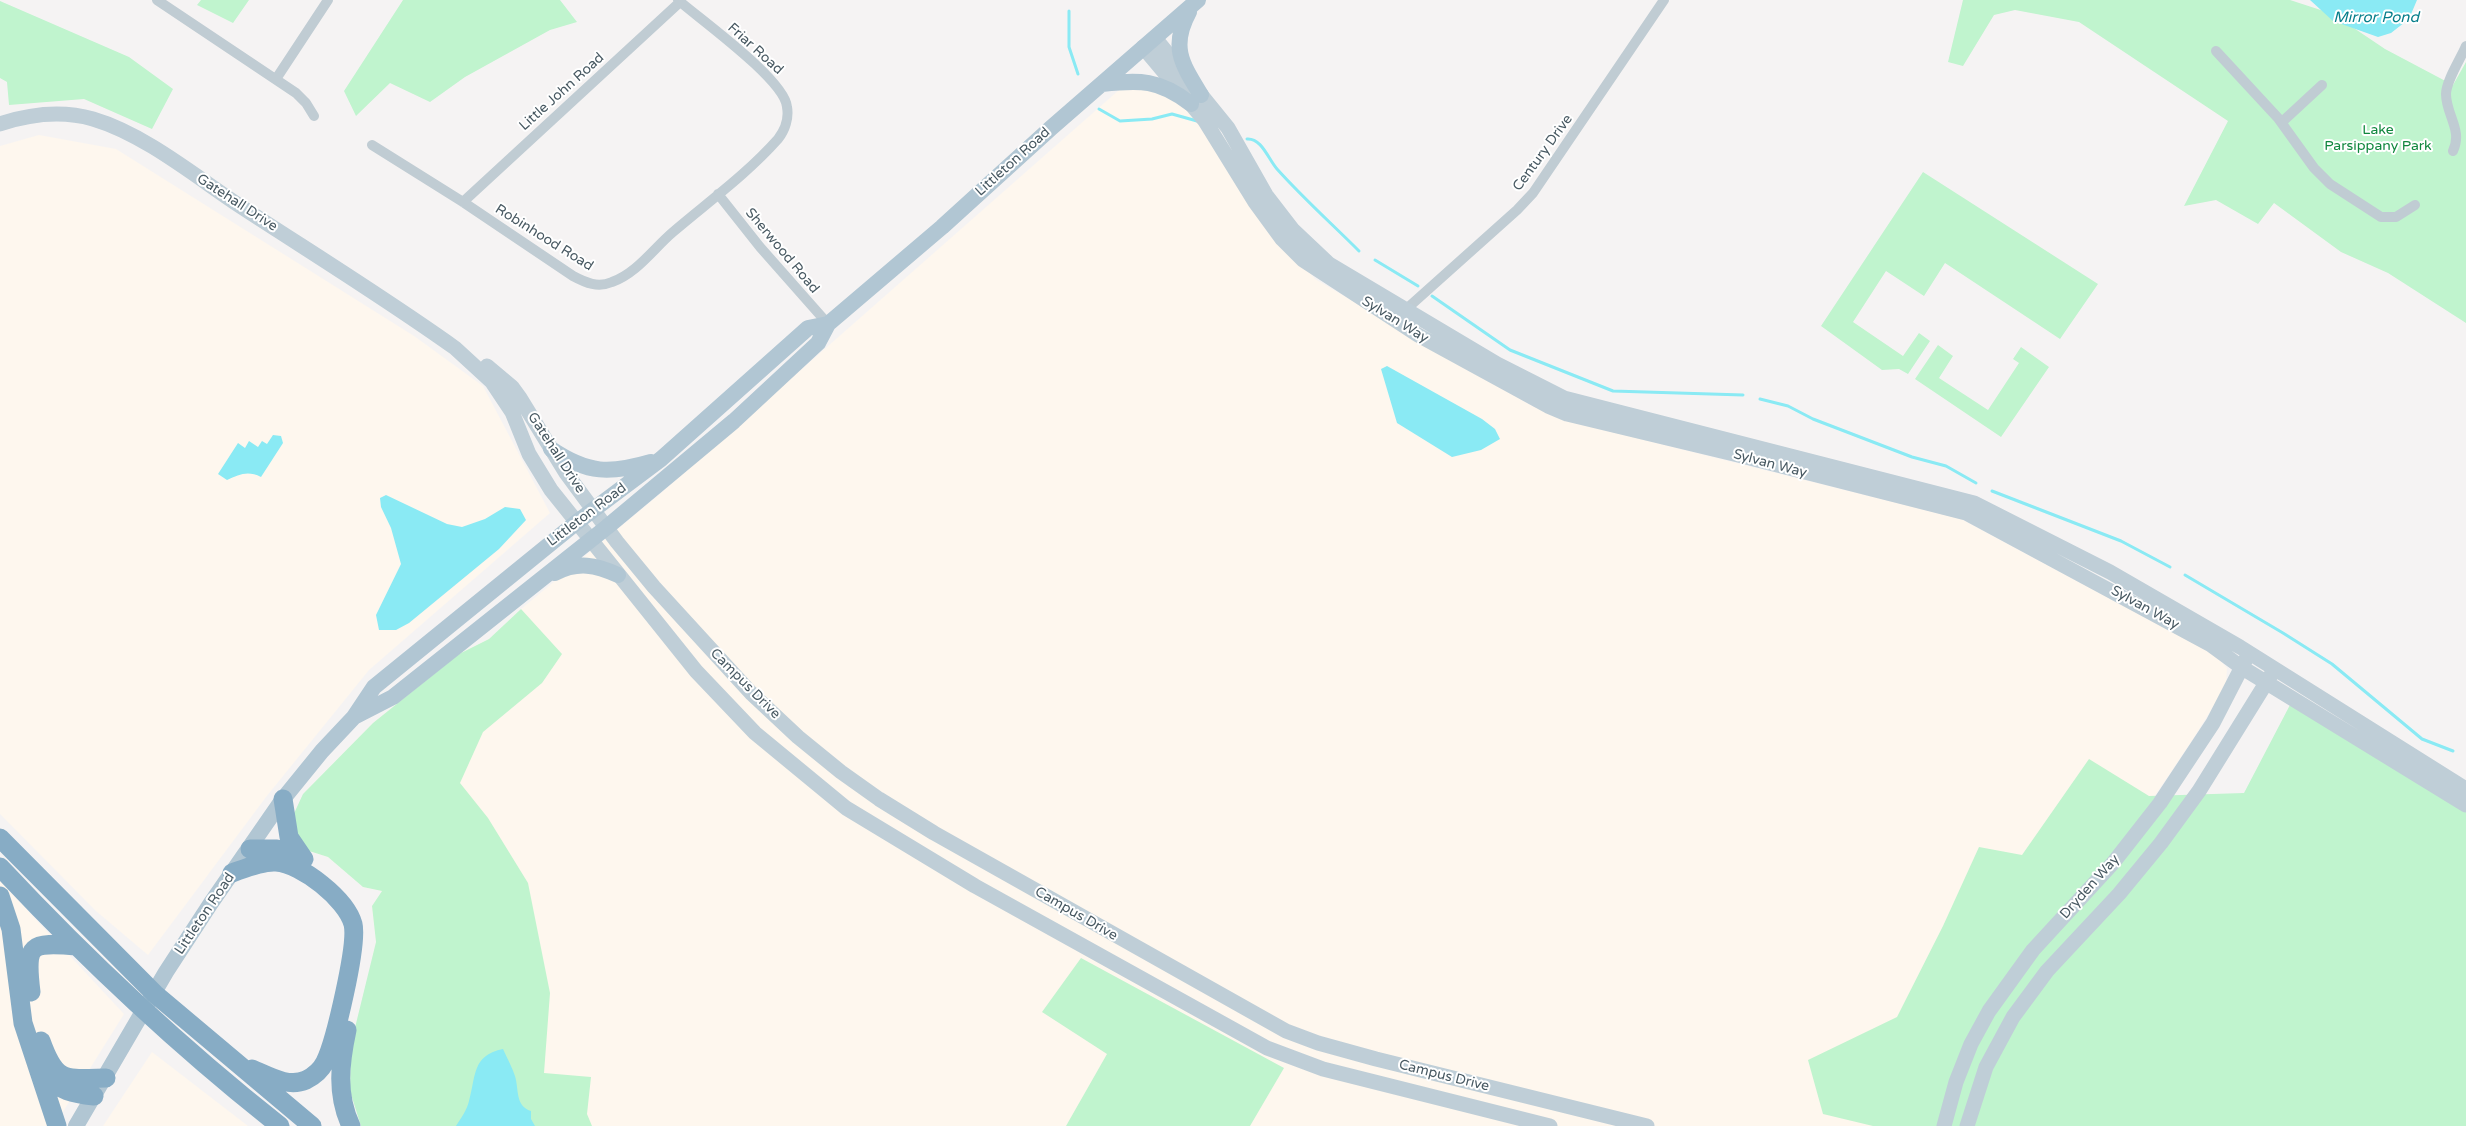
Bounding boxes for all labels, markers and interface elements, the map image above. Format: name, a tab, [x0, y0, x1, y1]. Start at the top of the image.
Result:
water label: Mirror Pond	[2333, 9, 2419, 27]
street label: Friar Road	[724, 20, 786, 78]
street label: Little John Road	[516, 50, 608, 134]
street label: Century Drive	[1510, 111, 1576, 195]
park label: Lake Parsippany Park	[2324, 122, 2432, 154]
street label: Littleton Road	[972, 124, 1054, 200]
street label: Gatehall Drive	[193, 171, 281, 235]
street label: Robinhood Road	[492, 201, 596, 275]
street label: Sherwood Road	[741, 205, 823, 297]
street label: Sylvan Way	[1359, 293, 1431, 347]
street label: Gatehall Drive	[524, 409, 588, 497]
street label: Sylvan Way	[1731, 446, 1809, 482]
street label: Littleton Road	[544, 480, 630, 550]
street label: Sylvan Way	[2108, 582, 2182, 634]
street label: Campus Drive	[706, 645, 784, 723]
street label: Dryden Way	[2057, 851, 2123, 923]
street label: Littleton Road	[172, 870, 238, 958]
street label: Campus Drive	[1032, 884, 1120, 944]
street label: Campus Drive	[1397, 1057, 1491, 1095]

